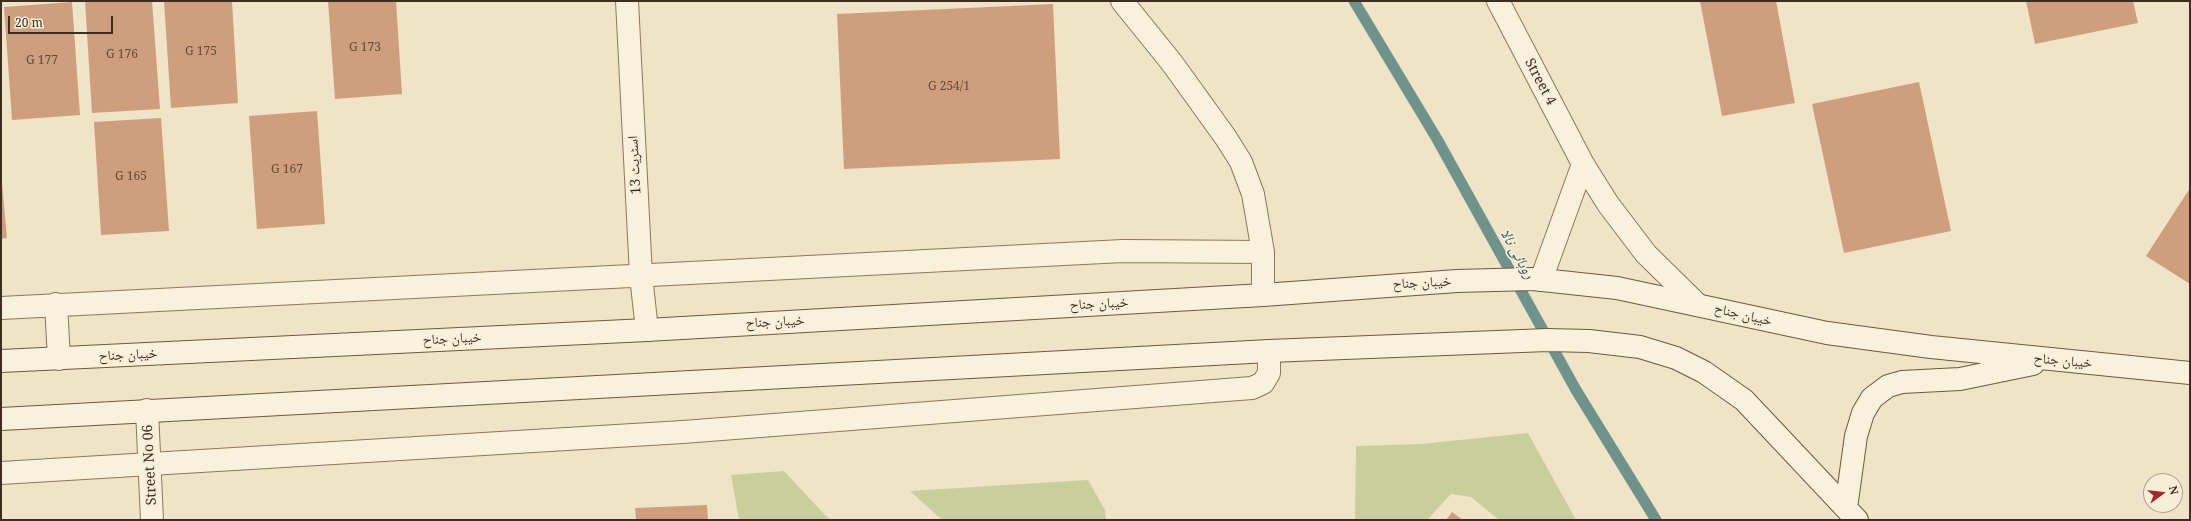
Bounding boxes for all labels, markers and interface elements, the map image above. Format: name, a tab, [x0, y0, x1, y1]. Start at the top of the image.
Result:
scale bar	[10, 8, 115, 34]
text: 20 m	[15, 14, 43, 31]
house number: G 173	[349, 41, 381, 55]
house number: G 175	[185, 45, 217, 59]
house number: G 176	[106, 48, 138, 62]
house number: G 177	[26, 54, 58, 68]
street label: Street 4	[1521, 56, 1559, 108]
house number: G 254/1	[928, 80, 970, 94]
street label: اسٹریٹ 13	[625, 135, 645, 195]
house number: G 167	[271, 163, 303, 177]
house number: G 165	[115, 170, 147, 184]
water label: روہائی نالا	[1496, 226, 1538, 282]
street label: خیبان جناح	[1392, 273, 1452, 293]
street label: خیبان جناح	[1069, 294, 1129, 314]
street label: خیبان جناح	[1712, 300, 1774, 330]
street label: خیبان جناح	[745, 312, 805, 332]
street label: خیبان جناح	[422, 329, 482, 349]
street label: خیبان جناح	[98, 345, 158, 365]
street label: خیبان جناح	[2033, 350, 2093, 372]
street label: Street No 06	[139, 424, 161, 506]
north arrow	[2143, 473, 2183, 513]
text: N	[2166, 484, 2182, 496]

